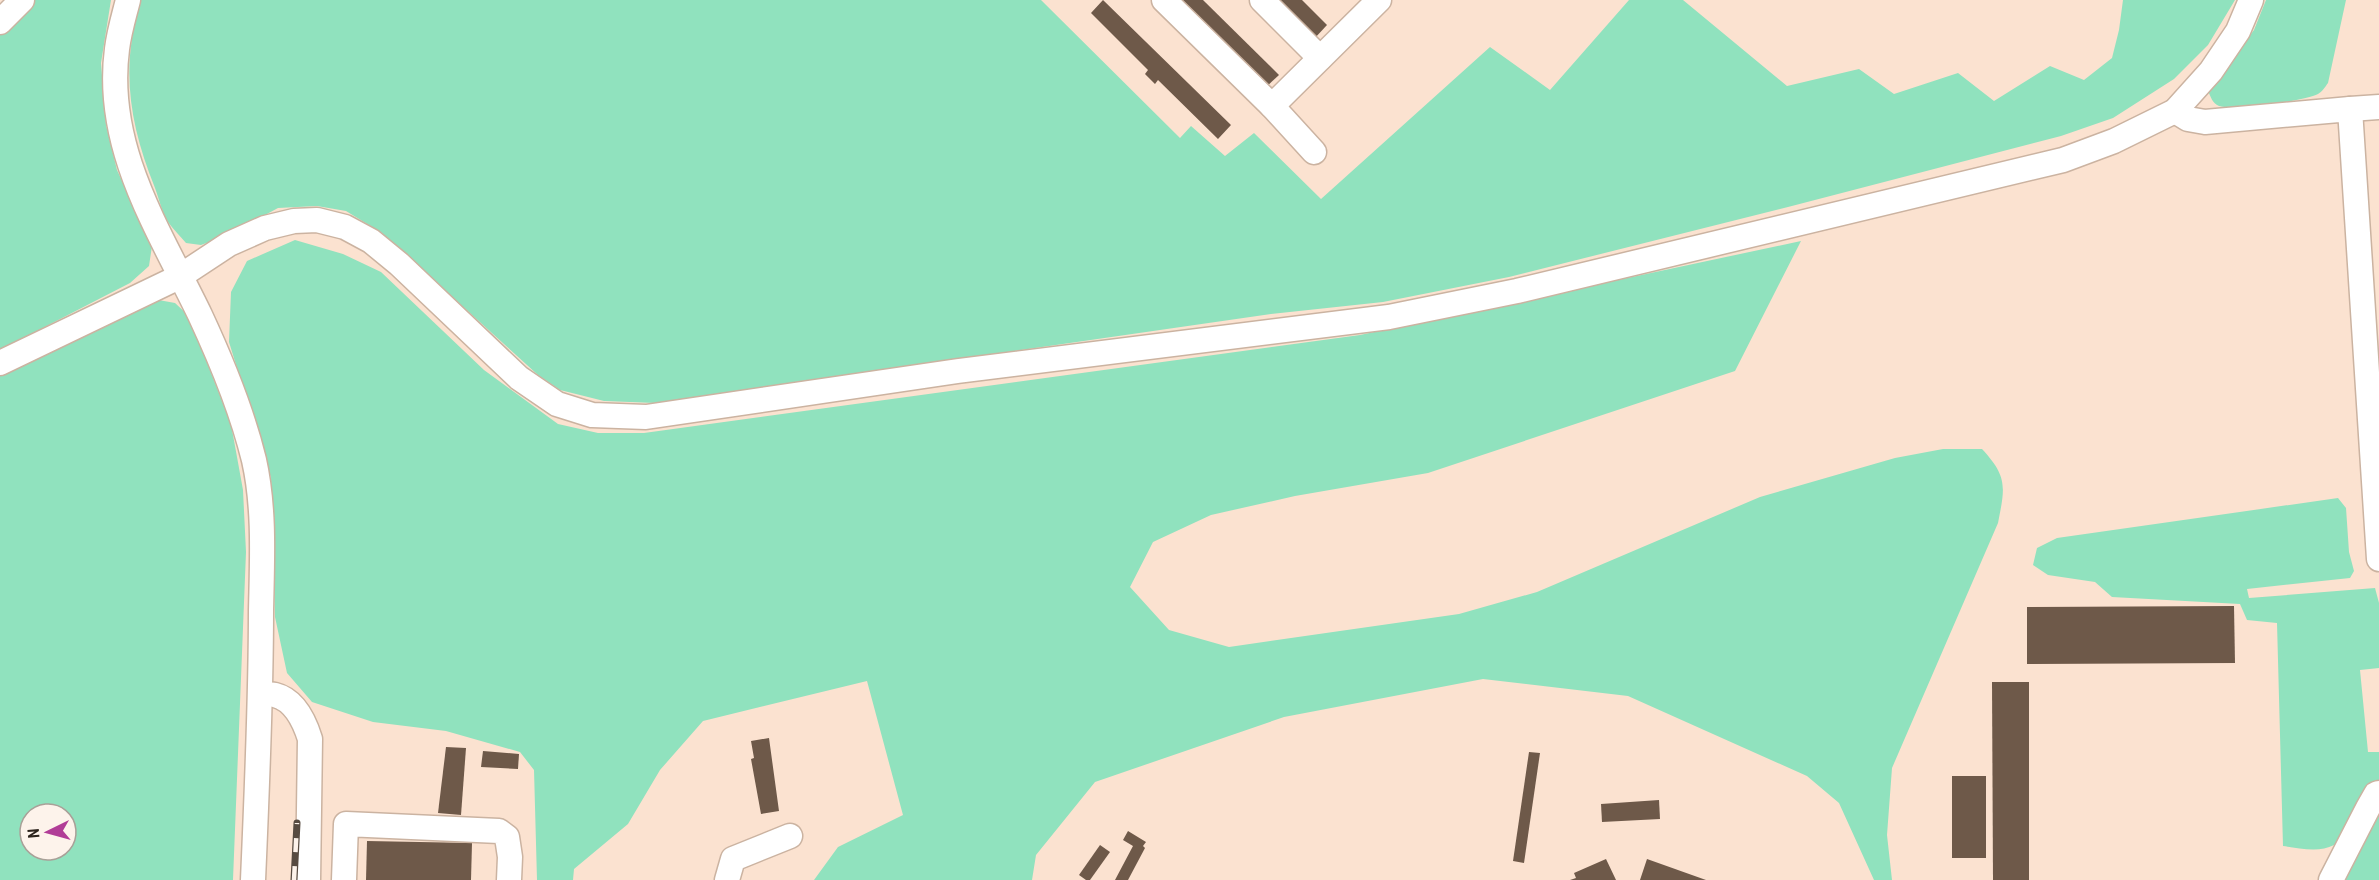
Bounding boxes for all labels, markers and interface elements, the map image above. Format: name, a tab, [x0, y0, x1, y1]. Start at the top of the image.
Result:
north arrow	[18, 802, 78, 862]
text: N	[24, 828, 43, 839]

